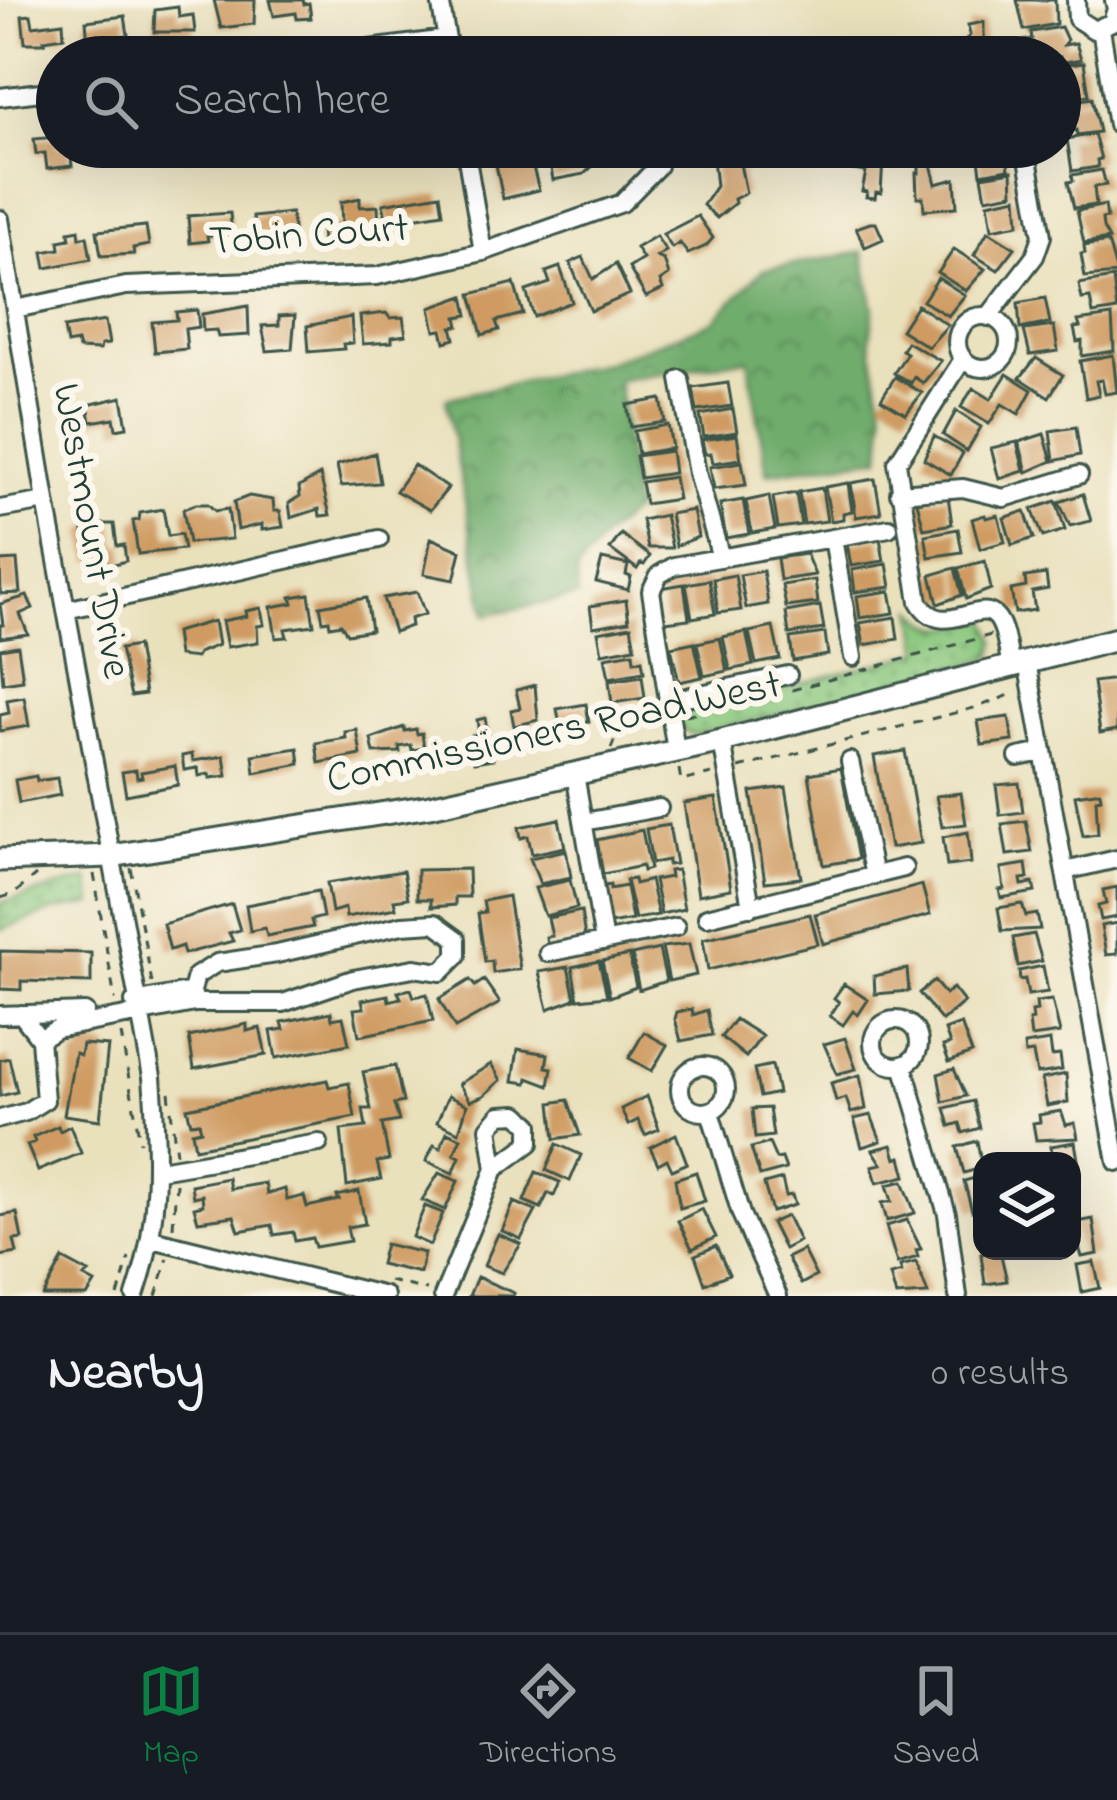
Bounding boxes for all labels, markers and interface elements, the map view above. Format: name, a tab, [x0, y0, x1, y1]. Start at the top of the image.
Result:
search box	[36, 36, 1081, 168]
icon: search	[78, 69, 144, 135]
text: Search here	[174, 69, 390, 135]
street label: Tobin Court	[207, 199, 411, 273]
street label: Westmount Drive	[34, 379, 146, 683]
street label: Commissioners Road West	[321, 655, 787, 811]
map controls	[973, 1152, 1081, 1260]
button: layers	[973, 1152, 1081, 1260]
text: Nearby	[48, 1337, 204, 1412]
text: 0 results	[931, 1346, 1069, 1403]
tab: Map	[138, 1658, 204, 1778]
tab: Directions	[480, 1658, 617, 1778]
tab: Saved	[893, 1658, 979, 1778]

